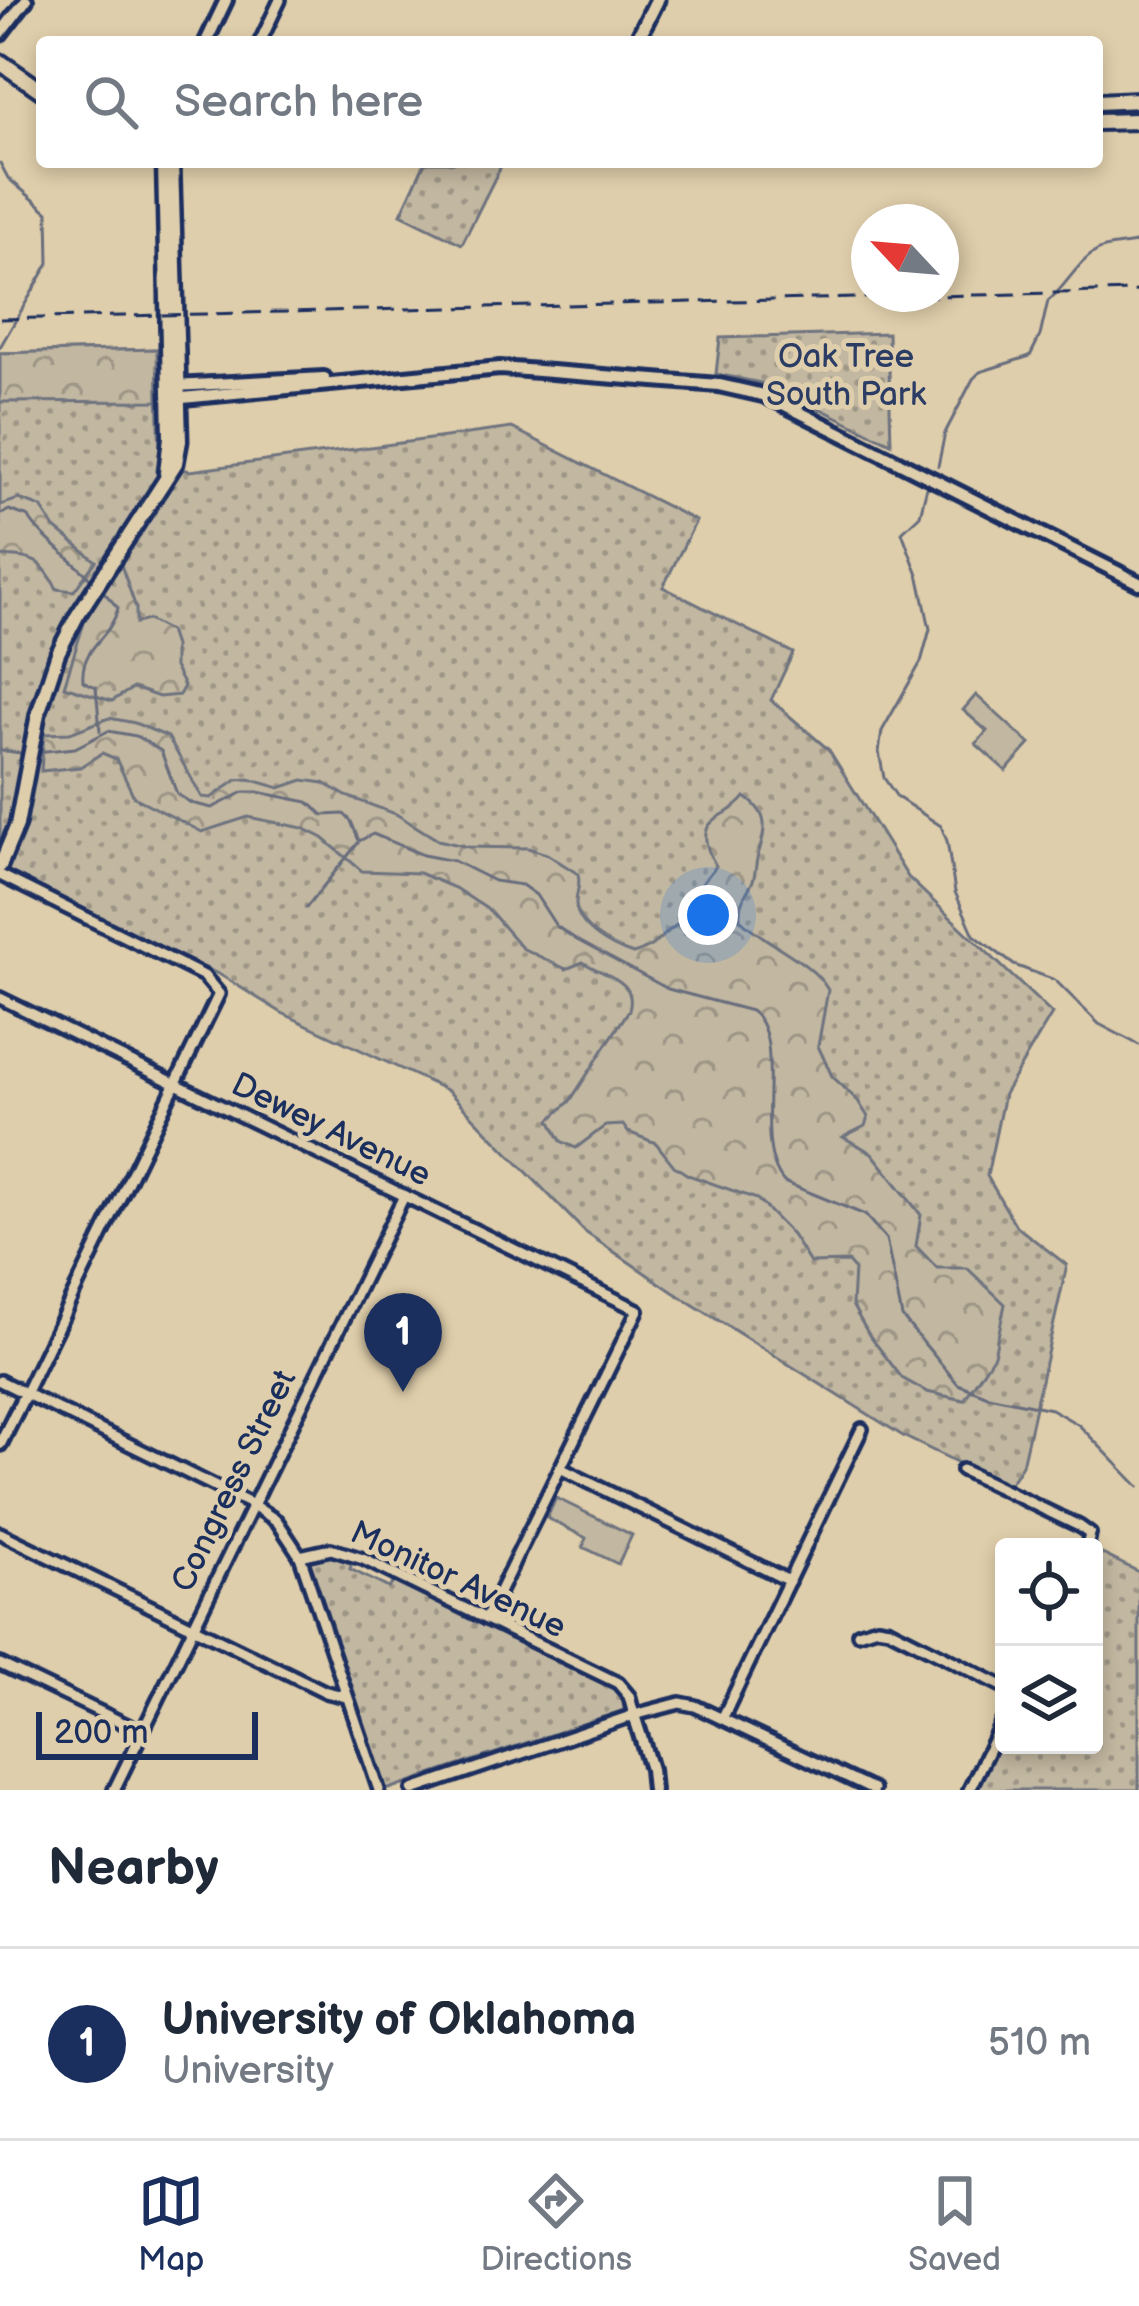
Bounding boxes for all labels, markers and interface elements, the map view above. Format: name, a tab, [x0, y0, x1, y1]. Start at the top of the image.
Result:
search box	[36, 36, 1103, 168]
icon: search	[78, 69, 144, 135]
text: Search here	[174, 75, 423, 130]
north arrow	[851, 204, 959, 312]
park label: Oak Tree South Park	[766, 337, 927, 415]
your location	[678, 885, 738, 945]
street label: Dewey Avenue	[225, 1065, 437, 1195]
pin: 1	[364, 1293, 442, 1392]
street label: Congress Street	[163, 1363, 305, 1599]
street label: Monitor Avenue	[344, 1513, 572, 1647]
map controls	[995, 1538, 1103, 1754]
button: locate	[995, 1538, 1103, 1646]
button: layers	[995, 1646, 1103, 1754]
scale bar	[36, 1706, 258, 1759]
text: 200 m	[54, 1713, 148, 1753]
text: Nearby	[48, 1838, 219, 1899]
text: University of Oklahoma	[162, 1993, 636, 2048]
text: 1	[79, 2020, 95, 2067]
text: 510 m	[988, 2020, 1091, 2067]
text: University	[162, 2048, 334, 2095]
tab: Map	[138, 2168, 204, 2280]
tab: Directions	[481, 2168, 632, 2280]
tab: Saved	[908, 2168, 1001, 2280]

